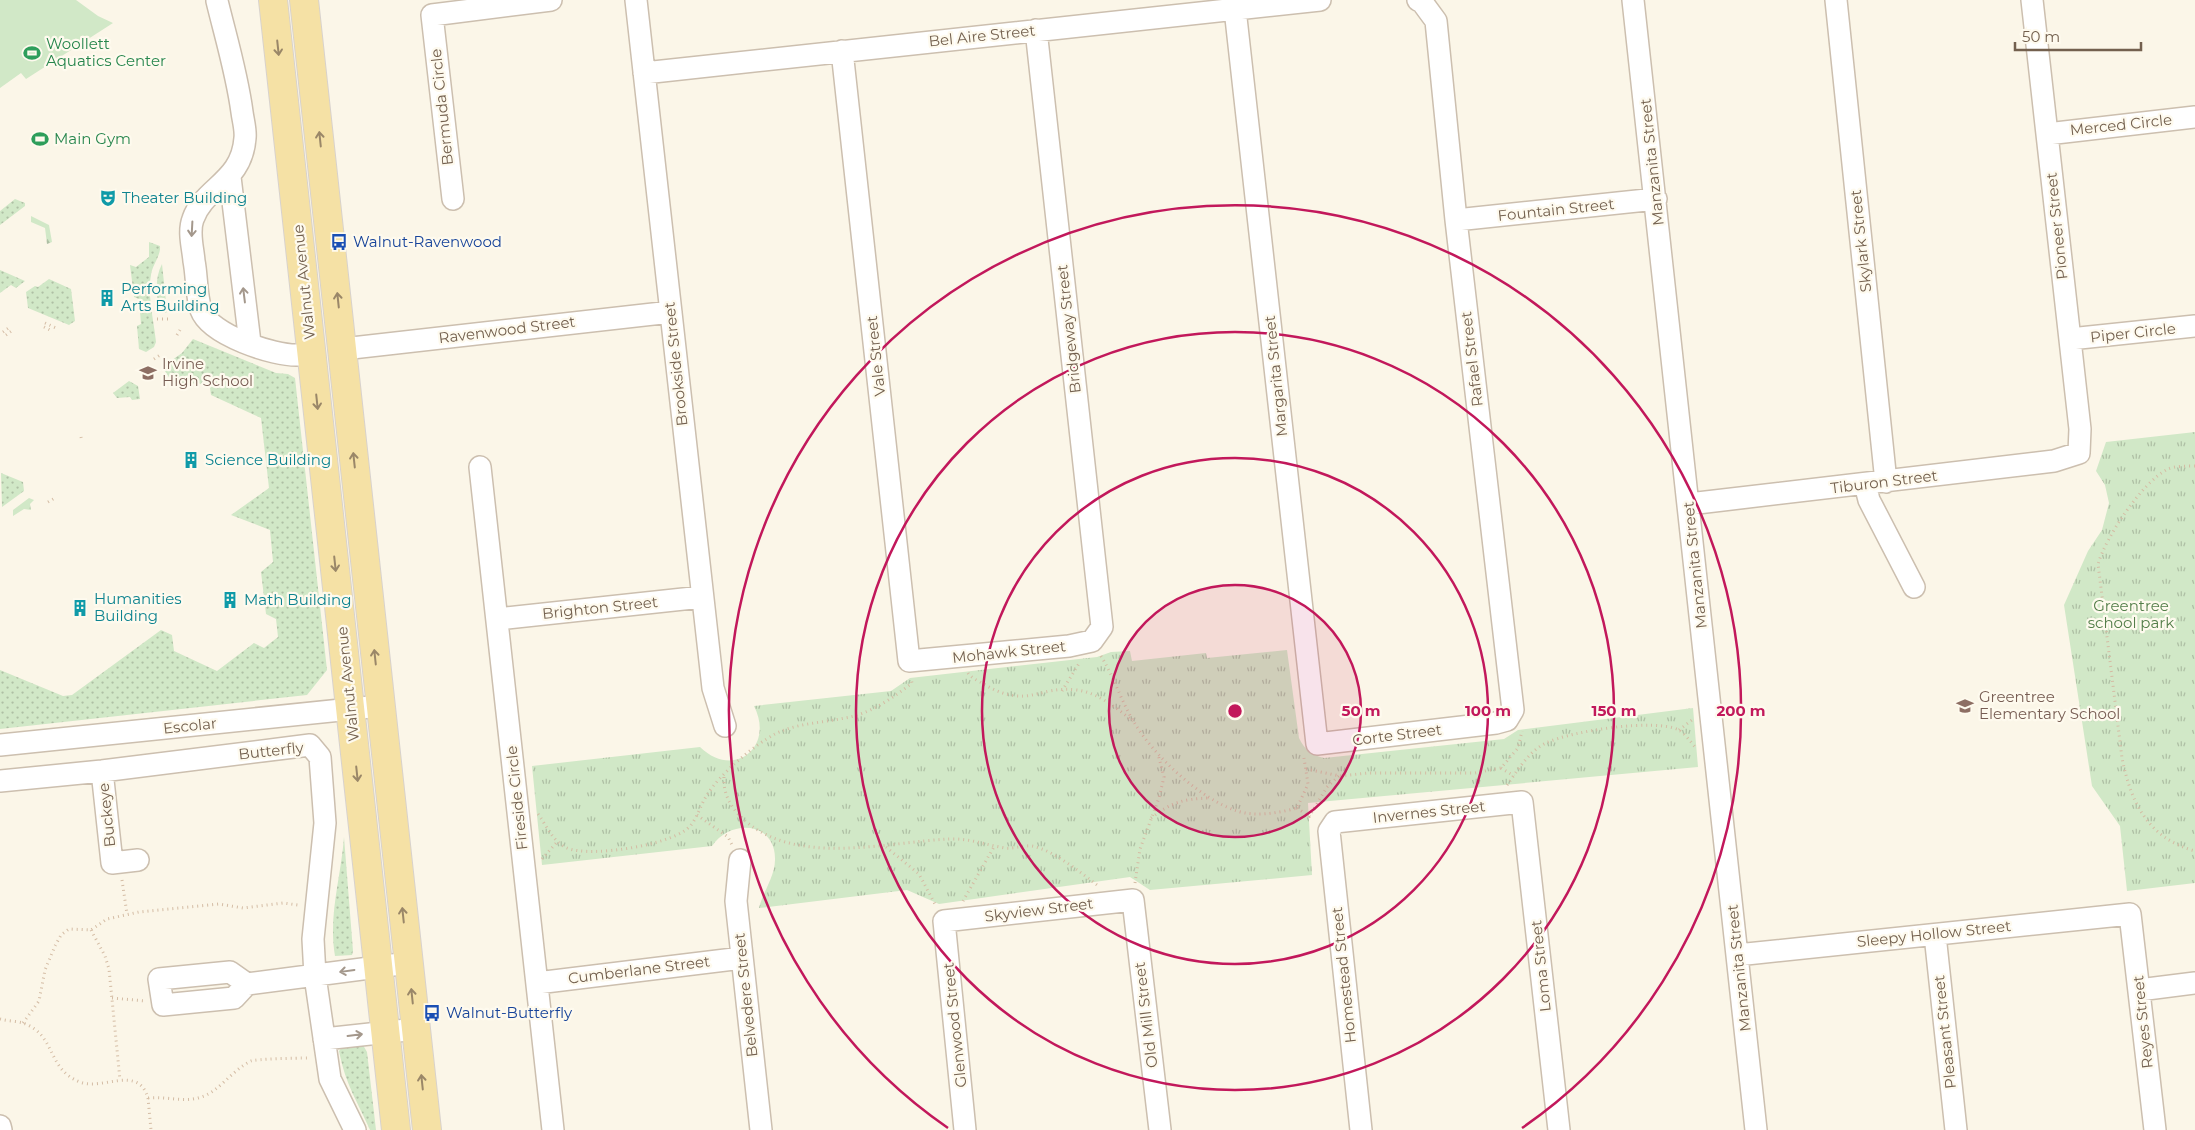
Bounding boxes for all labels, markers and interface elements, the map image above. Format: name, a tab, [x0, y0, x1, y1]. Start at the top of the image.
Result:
street label: Bel Aire Street	[928, 20, 1036, 51]
scale bar	[2015, 20, 2141, 52]
text: 50 m	[2022, 27, 2060, 46]
place label: Woollett Aquatics Center	[46, 34, 166, 70]
one-way arrow	[273, 40, 283, 56]
sports icon: Woollett Aquatics Center	[22, 43, 42, 63]
street label: Bermuda Circle	[426, 48, 457, 166]
street label: Manzanita Street	[1635, 98, 1668, 227]
street label: Merced Circle	[2069, 110, 2173, 139]
sports icon: Main Gym	[30, 129, 50, 149]
place label: Main Gym	[54, 129, 131, 148]
one-way arrow	[315, 131, 325, 147]
street label: Pioneer Street	[2041, 171, 2072, 281]
theatre icon: Theater Building	[98, 188, 118, 208]
place label: Theater Building	[122, 188, 247, 207]
street label: Skylark Street	[1846, 189, 1875, 293]
street label: Fountain Street	[1497, 194, 1615, 225]
one-way arrow	[187, 220, 196, 236]
street label: Walnut Avenue	[288, 224, 319, 341]
bus stop icon: Walnut-Ravenwood	[329, 232, 349, 252]
place label: Walnut-Ravenwood	[353, 232, 502, 251]
street label: Bridgeway Street	[1052, 264, 1085, 394]
place label: Performing Arts Building	[121, 279, 219, 315]
one-way arrow	[239, 287, 249, 303]
building icon: Performing Arts Building	[97, 288, 117, 308]
one-way arrow	[333, 293, 343, 309]
street label: Brookside Street	[660, 301, 691, 427]
street label: Rafael Street	[1456, 310, 1487, 408]
street label: Ravenwood Street	[437, 312, 576, 347]
street label: Margarita Street	[1260, 314, 1291, 438]
street label: Vale Street	[862, 315, 889, 397]
street label: Piper Circle	[2089, 319, 2177, 346]
place label: Irvine High School	[162, 354, 253, 390]
school or university icon: Irvine High School	[138, 363, 158, 383]
one-way arrow	[312, 394, 322, 410]
building icon: Science Building	[181, 450, 201, 470]
place label: Science Building	[205, 450, 331, 469]
one-way arrow	[349, 452, 359, 468]
street label: Tiburon Street	[1829, 466, 1938, 497]
street label: Manzanita Street	[1678, 501, 1711, 630]
one-way arrow	[330, 556, 340, 572]
place label: Humanities Building	[94, 589, 182, 625]
building icon: Math Building	[220, 590, 240, 610]
place label: Math Building	[244, 590, 351, 609]
street label: Brighton Street	[541, 592, 659, 623]
park label: Greentree school park	[2088, 596, 2174, 632]
building icon: Humanities Building	[70, 598, 90, 618]
street label: Walnut Avenue	[332, 626, 363, 743]
street label: Mohawk Street	[951, 636, 1067, 667]
one-way arrow	[370, 649, 380, 665]
place label: Greentree Elementary School	[1979, 687, 2120, 723]
school or university icon: Greentree Elementary School	[1955, 696, 1975, 716]
text: 50 m	[1341, 701, 1381, 720]
text: 100 m	[1465, 701, 1511, 720]
text: 150 m	[1592, 701, 1636, 720]
text: 200 m	[1716, 701, 1766, 720]
centre of rings	[1226, 702, 1244, 720]
street label: Escolar	[162, 713, 218, 738]
street label: Corte Street	[1351, 720, 1443, 749]
street label: Butterfly	[237, 738, 305, 763]
street label: Fireside Circle	[502, 745, 531, 851]
one-way arrow	[352, 766, 362, 782]
street label: Buckeye	[94, 782, 119, 848]
street label: Invernes Street	[1372, 796, 1486, 827]
street label: Skyview Street	[983, 893, 1094, 926]
street label: Manzanita Street	[1722, 904, 1755, 1033]
street label: Homestead Street	[1327, 906, 1360, 1044]
one-way arrow	[398, 907, 408, 923]
street label: Sleepy Hollow Street	[1856, 916, 2012, 951]
street label: Loma Street	[1526, 919, 1555, 1013]
street label: Belvedere Street	[730, 932, 761, 1058]
street label: Cumberlane Street	[567, 951, 711, 988]
street label: Glenwood Street	[938, 961, 971, 1089]
street label: Old Mill Street	[1130, 961, 1161, 1069]
one-way arrow	[339, 966, 355, 976]
street label: Pleasant Street	[1929, 974, 1960, 1090]
street label: Reyes Street	[2128, 975, 2157, 1069]
one-way arrow	[407, 988, 417, 1004]
bus stop icon: Walnut-Butterfly	[422, 1003, 442, 1023]
place label: Walnut-Butterfly	[446, 1003, 573, 1022]
one-way arrow	[346, 1030, 362, 1040]
one-way arrow	[417, 1074, 427, 1090]

